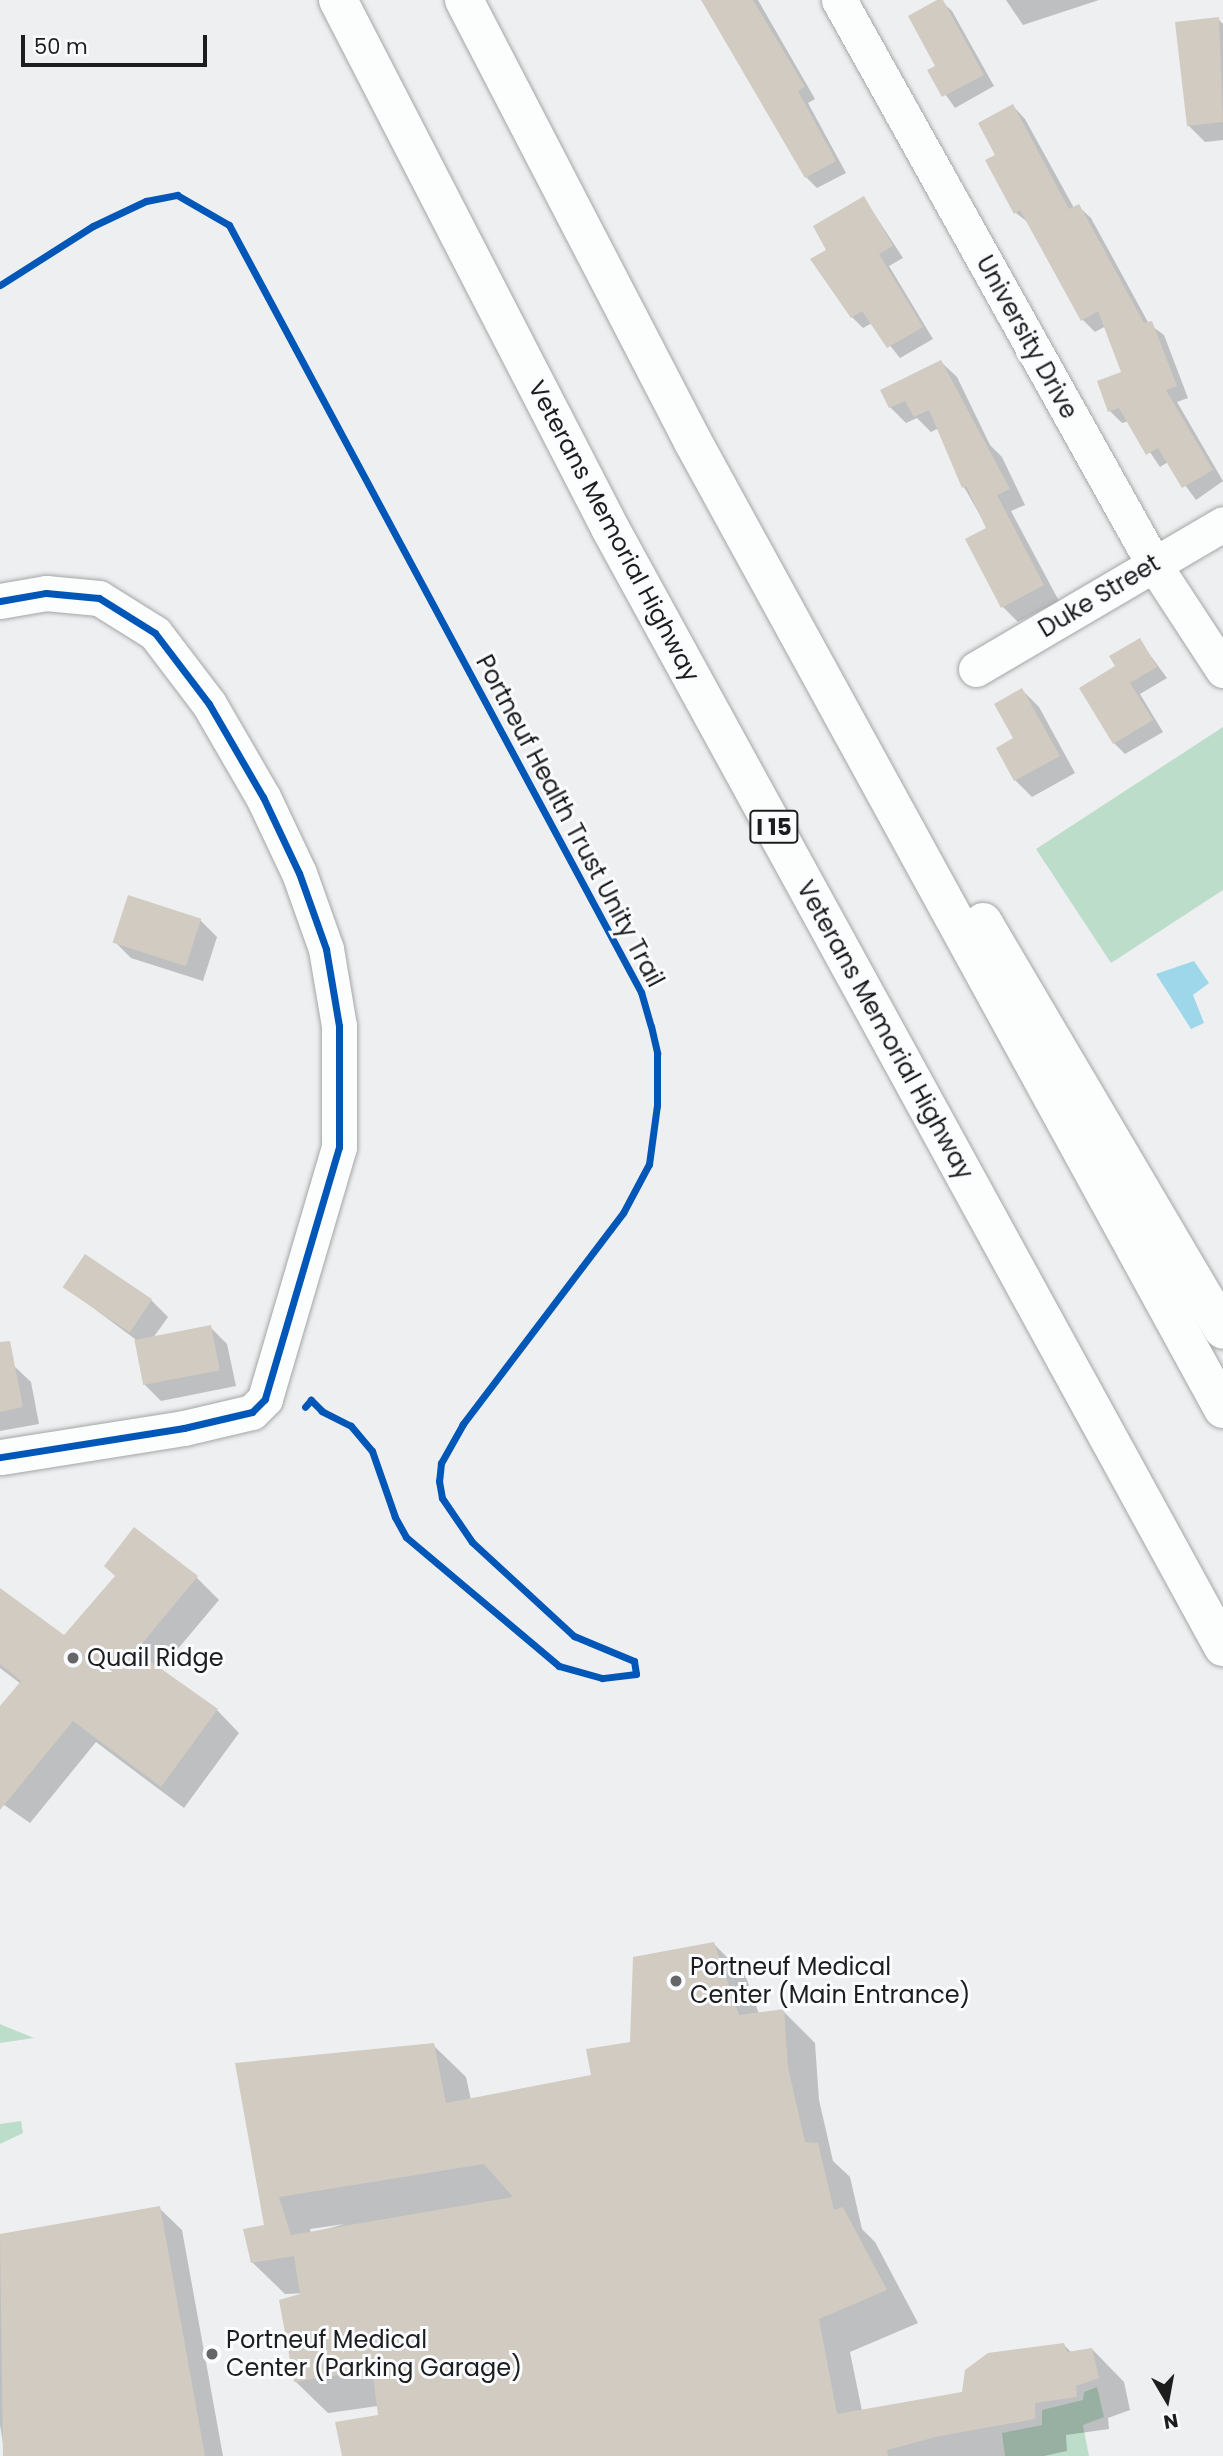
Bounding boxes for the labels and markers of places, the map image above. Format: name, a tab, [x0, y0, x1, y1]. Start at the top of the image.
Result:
place label: Quail Ridge	[87, 1644, 224, 1672]
marker: Quail Ridge	[65, 1650, 81, 1666]
place label: Portneuf Medical Center (Main Entrance)	[690, 1953, 970, 2009]
marker: Portneuf Medical Center (Main Entrance)	[668, 1973, 684, 1989]
place label: Portneuf Medical Center (Parking Garage)	[226, 2326, 522, 2382]
marker: Portneuf Medical Center (Parking Garage)	[204, 2346, 220, 2362]

